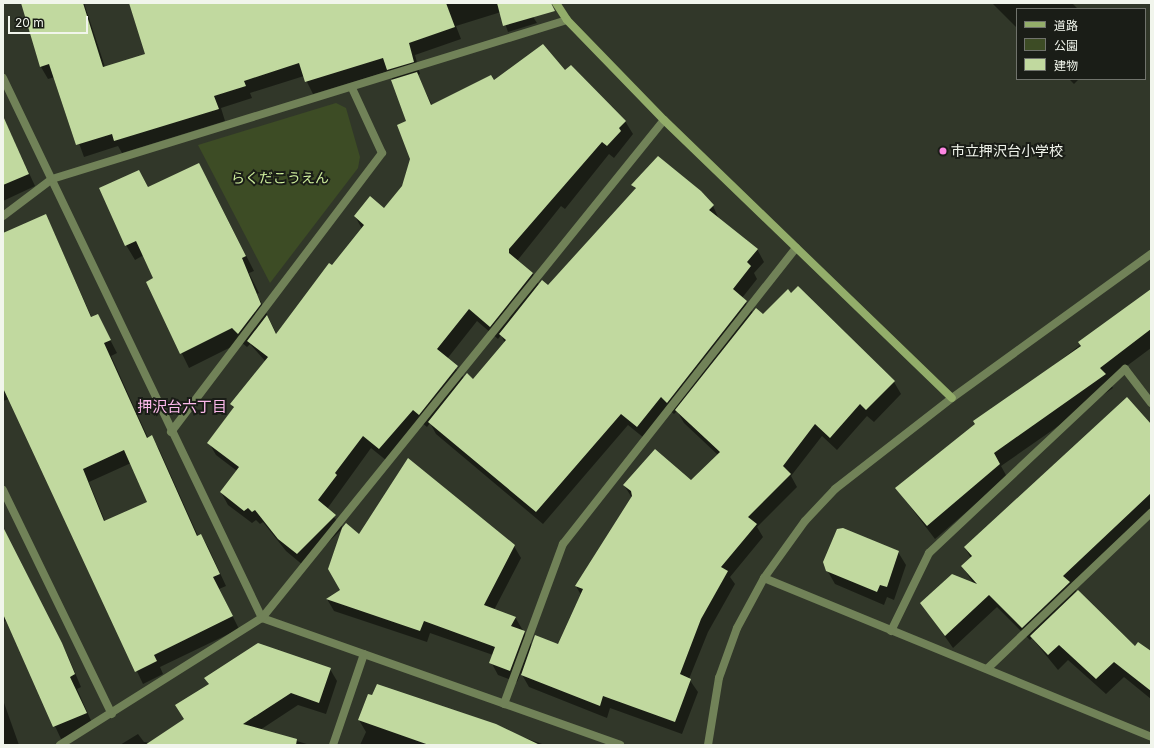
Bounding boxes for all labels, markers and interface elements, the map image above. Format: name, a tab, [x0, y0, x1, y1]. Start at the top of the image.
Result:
scale bar	[10, 8, 90, 34]
legend	[1016, 8, 1146, 80]
text: 20 m	[15, 15, 44, 30]
text: 道路	[1054, 18, 1078, 33]
text: 公園	[1054, 38, 1078, 53]
text: 建物	[1054, 58, 1078, 73]
place label: 市立押沢台小学校	[951, 143, 1063, 159]
marker: 市立押沢台小学校	[938, 146, 948, 156]
park label: らくだこうえん	[231, 170, 329, 186]
district label: 押沢台六丁目	[137, 398, 227, 416]

